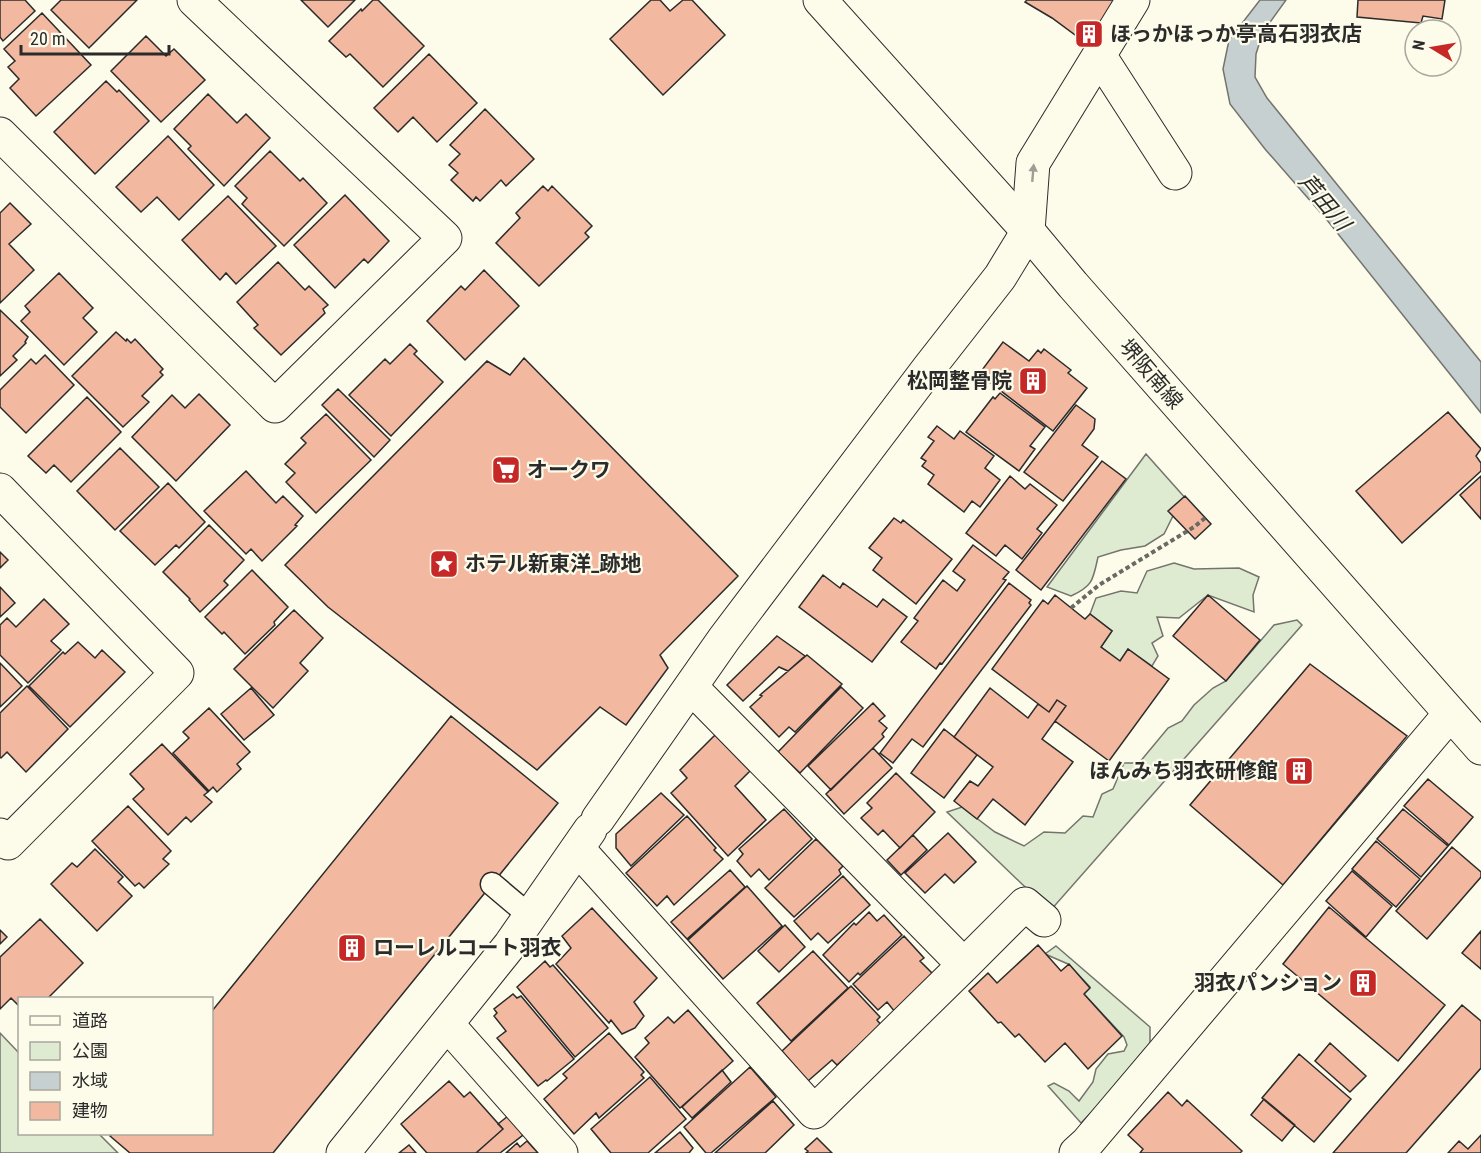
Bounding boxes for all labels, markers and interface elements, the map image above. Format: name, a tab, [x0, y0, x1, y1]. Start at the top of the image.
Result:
scale bar	[21, 18, 170, 56]
building icon: ほっかほっか亭高石羽衣店	[1073, 18, 1105, 50]
north arrow	[1403, 18, 1463, 78]
place label: ほっかほっか亭高石羽衣店	[1110, 22, 1362, 46]
text: 20 m	[30, 28, 65, 49]
text: N	[1409, 39, 1429, 52]
one-way arrow	[1028, 163, 1038, 182]
water label: 芦田川	[1294, 169, 1357, 237]
street label: 堺阪南線	[1114, 334, 1188, 414]
building icon: 松岡整骨院	[1017, 365, 1049, 397]
place label: 松岡整骨院	[907, 369, 1012, 393]
supermarket icon: オークワ	[490, 454, 522, 486]
place label: オークワ	[527, 458, 611, 482]
place icon: ホテル新東洋_跡地	[428, 548, 460, 580]
place label: ホテル新東洋_跡地	[465, 552, 641, 576]
building icon: ほんみち羽衣研修館	[1283, 755, 1315, 787]
place label: ほんみち羽衣研修館	[1089, 759, 1278, 783]
building icon: ローレルコート羽衣	[336, 932, 368, 964]
place label: ローレルコート羽衣	[373, 936, 562, 960]
building icon: 羽衣パンション	[1347, 967, 1379, 999]
place label: 羽衣パンション	[1194, 971, 1342, 995]
legend	[18, 997, 213, 1135]
text: 道路	[72, 1010, 108, 1031]
text: 公園	[72, 1040, 108, 1061]
text: 水域	[72, 1070, 108, 1091]
text: 建物	[72, 1100, 108, 1121]

